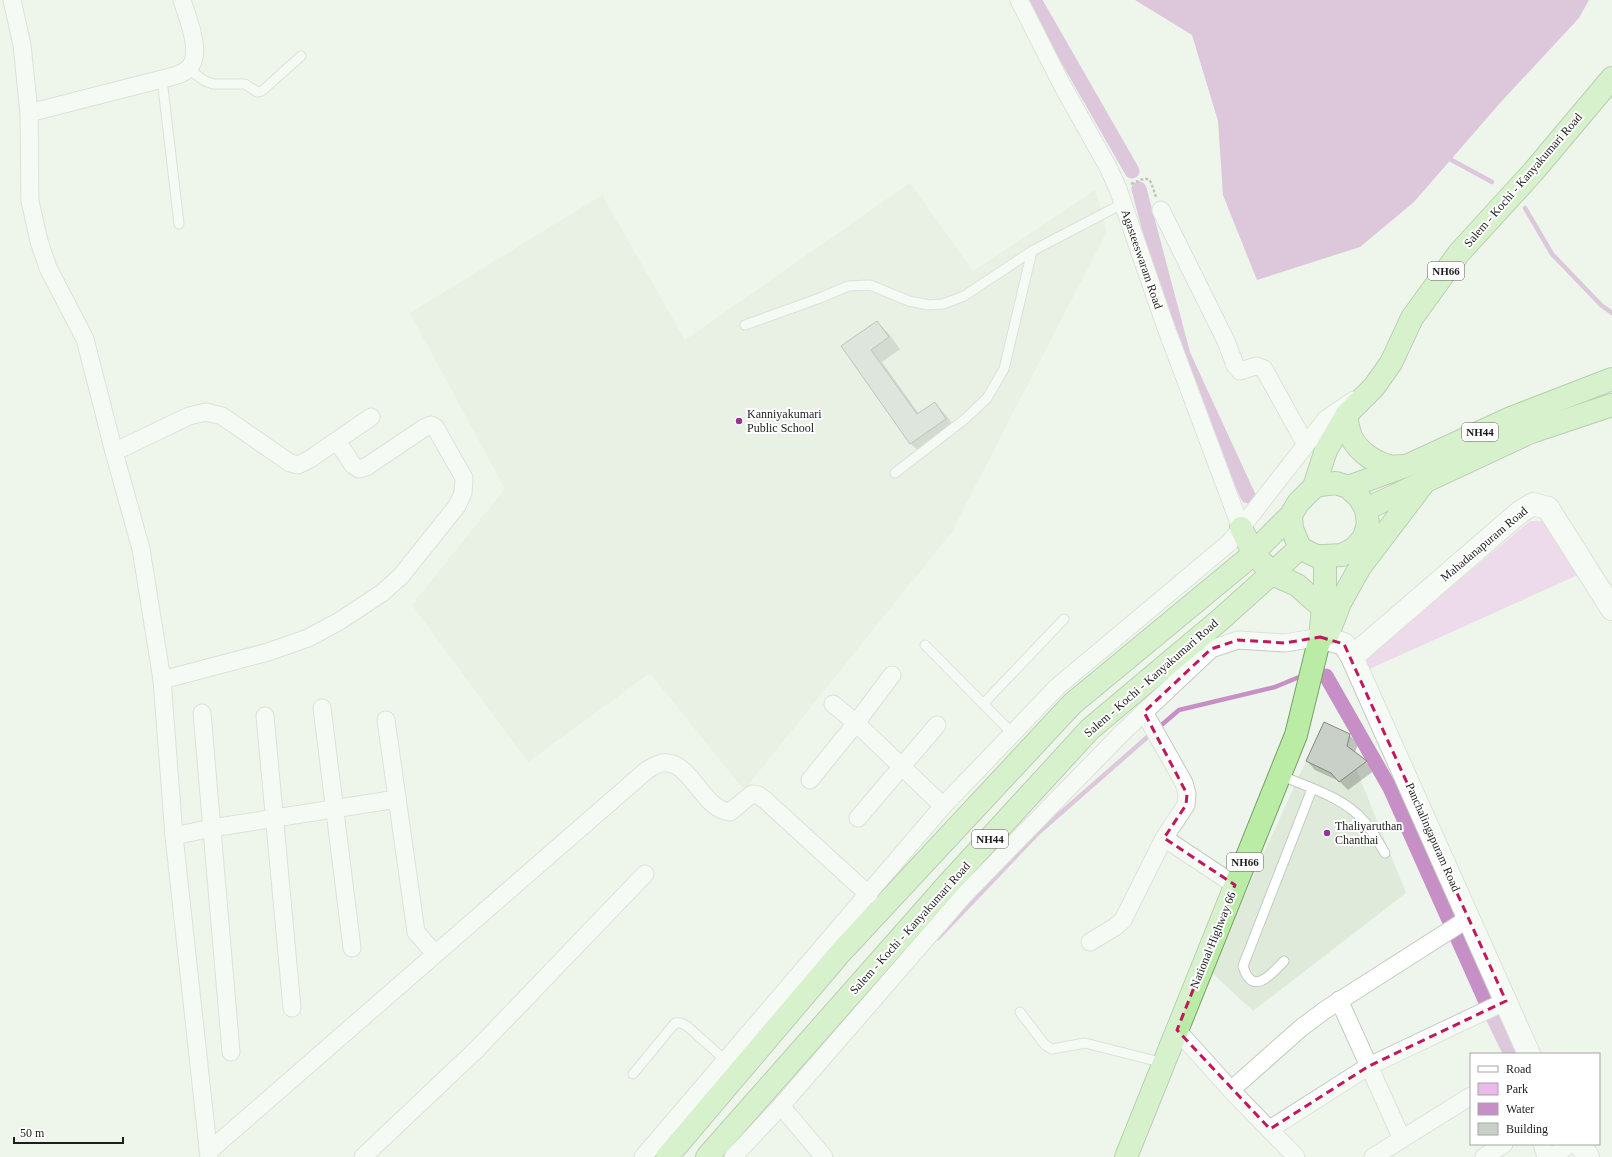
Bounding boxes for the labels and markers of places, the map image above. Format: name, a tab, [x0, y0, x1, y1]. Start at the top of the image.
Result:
place label: Kanniyakumari Public School	[747, 407, 822, 435]
marker: Kanniyakumari Public School	[734, 416, 744, 426]
place label: Thaliyaruthan Chanthai	[1335, 819, 1402, 847]
marker: Thaliyaruthan Chanthai	[1322, 828, 1332, 838]

